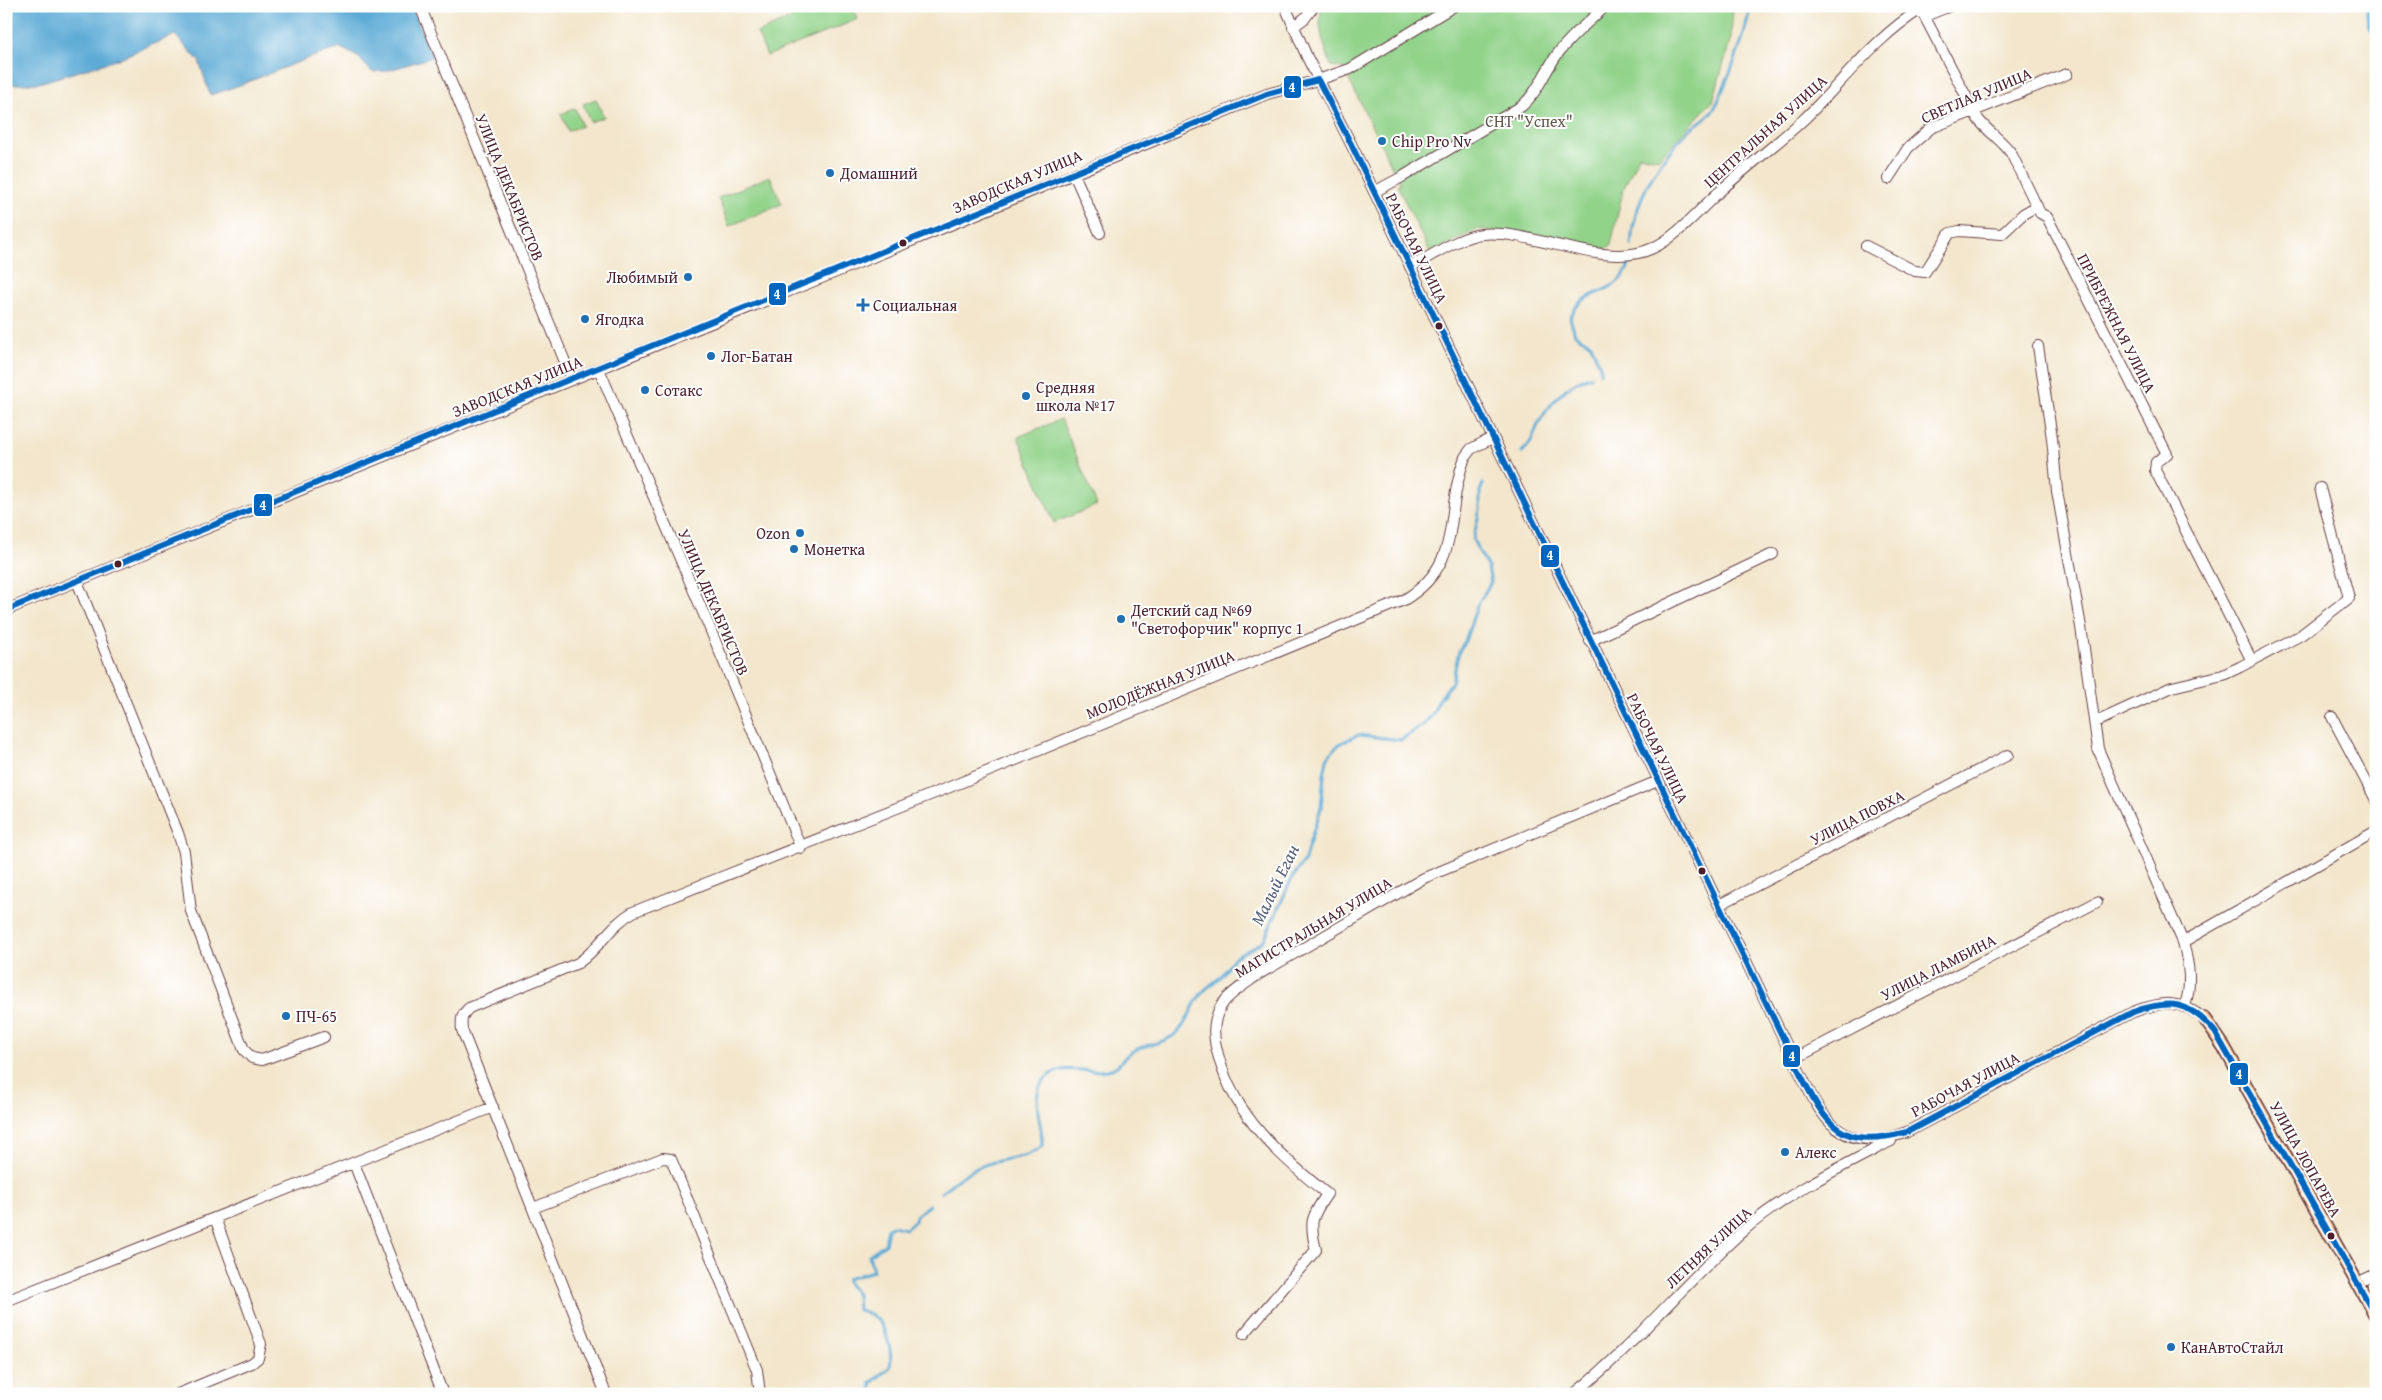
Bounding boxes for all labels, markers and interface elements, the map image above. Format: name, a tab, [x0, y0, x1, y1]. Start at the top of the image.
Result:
street label: СВЕТЛАЯ УЛИЦА	[1917, 61, 2035, 129]
street label: ЦЕНТРАЛЬНАЯ УЛИЦА	[1698, 69, 1832, 193]
line badge: 4	[1283, 75, 1302, 99]
text: 4	[1288, 77, 1296, 97]
park label: СНТ "Успех"	[1485, 109, 1573, 133]
street label: УЛИЦА ДЕКАБРИСТОВ	[469, 110, 551, 264]
place label: Chip Pro Nv	[1392, 129, 1471, 153]
marker: Chip Pro Nv	[1376, 135, 1388, 147]
street label: ЗАВОДСКАЯ УЛИЦА	[948, 143, 1086, 219]
place label: Домашний	[839, 161, 918, 185]
marker: Домашний	[824, 167, 836, 179]
street label: РАБОЧАЯ УЛИЦА	[1380, 189, 1454, 308]
unlabelled marker	[898, 238, 908, 248]
street label: ПРИБРЕЖНАЯ УЛИЦА	[2071, 249, 2163, 397]
place label: Любимый	[606, 265, 678, 289]
marker: Любимый	[682, 271, 694, 283]
line badge: 4	[768, 282, 787, 306]
text: 4	[773, 284, 781, 304]
place label: Социальная	[873, 293, 957, 317]
marker: Социальная	[857, 299, 869, 311]
place label: Ягодка	[594, 307, 644, 331]
marker: Ягодка	[579, 313, 591, 325]
unlabelled marker	[1434, 321, 1444, 331]
place label: Лог-Батан	[721, 344, 793, 368]
street label: ЗАВОДСКАЯ УЛИЦА	[448, 349, 586, 423]
marker: Лог-Батан	[705, 350, 717, 362]
place label: Средняя школа №17	[1036, 375, 1115, 417]
place label: Сотакс	[655, 378, 703, 402]
marker: Сотакс	[639, 384, 651, 396]
marker: Средняя школа №17	[1020, 390, 1032, 402]
line badge: 4	[253, 493, 273, 517]
text: 4	[259, 495, 267, 515]
place label: Ozon	[756, 521, 790, 545]
street label: УЛИЦА ДЕКАБРИСТОВ	[672, 525, 756, 679]
marker: Ozon	[794, 527, 806, 539]
place label: Монетка	[804, 537, 866, 561]
marker: Монетка	[788, 543, 800, 555]
line badge: 4	[1540, 544, 1560, 568]
text: 4	[1546, 545, 1554, 565]
unlabelled marker	[113, 559, 123, 569]
place label: Детский сад №69 "Светофорчик" корпус 1	[1130, 598, 1303, 640]
marker: Детский сад №69 "Светофорчик" корпус 1	[1115, 613, 1127, 625]
street label: МОЛОДЁЖНАЯ УЛИЦА	[1082, 643, 1238, 725]
street label: РАБОЧАЯ УЛИЦА	[1621, 689, 1695, 808]
street label: УЛИЦА ПОВХА	[1806, 783, 1909, 851]
water label: Малый Еган	[1243, 840, 1306, 930]
unlabelled marker	[1697, 866, 1707, 876]
street label: МАГИСТРАЛЬНАЯ УЛИЦА	[1230, 870, 1396, 984]
street label: УЛИЦА ЛАМБИНА	[1876, 927, 2000, 1006]
place label: ПЧ-65	[296, 1004, 337, 1028]
marker: ПЧ-65	[280, 1010, 292, 1022]
line badge: 4	[1782, 1044, 1801, 1068]
street label: РАБОЧАЯ УЛИЦА	[1906, 1045, 2024, 1123]
text: 4	[1788, 1046, 1796, 1066]
line badge: 4	[2229, 1062, 2249, 1086]
text: 4	[2235, 1064, 2243, 1084]
street label: УЛИЦА ЛОПАРЕВА	[2264, 1097, 2348, 1222]
place label: Алекс	[1795, 1140, 1836, 1164]
marker: Алекс	[1779, 1146, 1791, 1158]
street label: ЛЕТНЯЯ УЛИЦА	[1659, 1200, 1757, 1294]
unlabelled marker	[2326, 1231, 2336, 1241]
place label: КанАвтоСтайл	[2181, 1335, 2284, 1359]
marker: КанАвтоСтайл	[2165, 1341, 2177, 1353]

